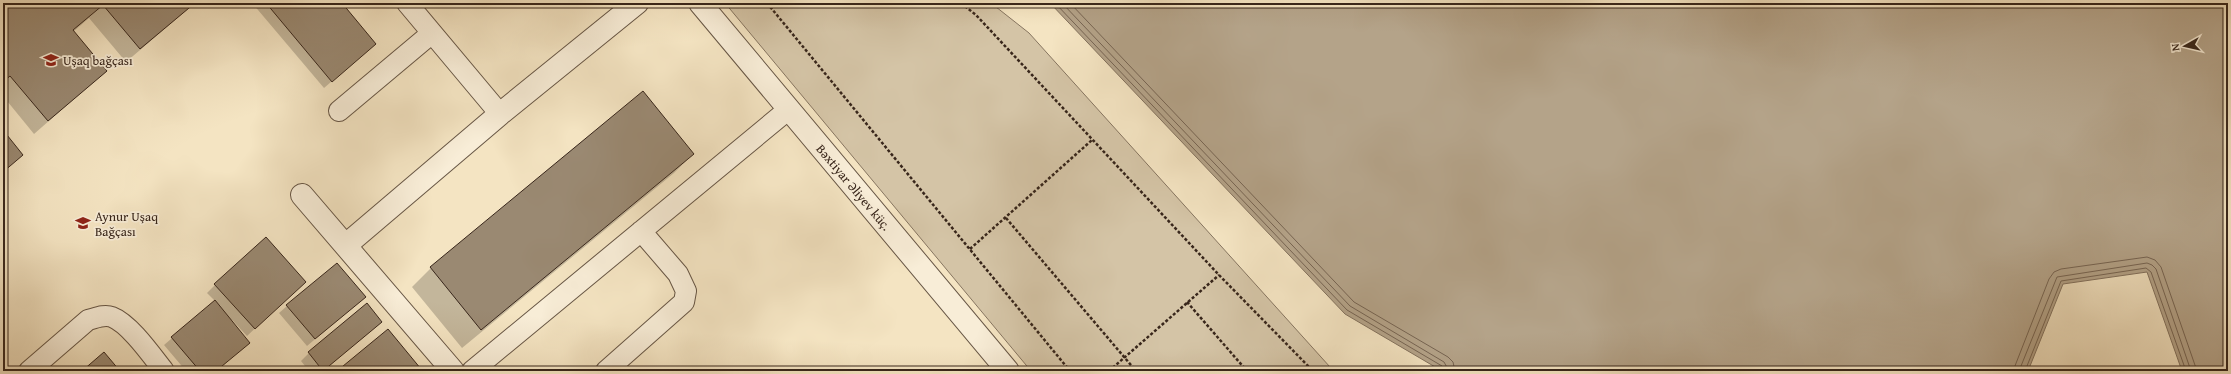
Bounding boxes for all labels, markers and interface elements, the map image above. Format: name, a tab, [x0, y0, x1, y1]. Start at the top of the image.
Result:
north arrow	[2165, 26, 2205, 66]
text: N	[2167, 42, 2184, 52]
school or university icon: Uşaq bağçası	[42, 51, 60, 69]
place label: Uşaq bağçası	[63, 51, 133, 70]
street label: Bəxtiyar Əliyev küç.	[812, 140, 895, 235]
place label: Aynur Uşaq Bağçası	[95, 207, 158, 241]
school or university icon: Aynur Uşaq Bağçası	[74, 214, 92, 232]

